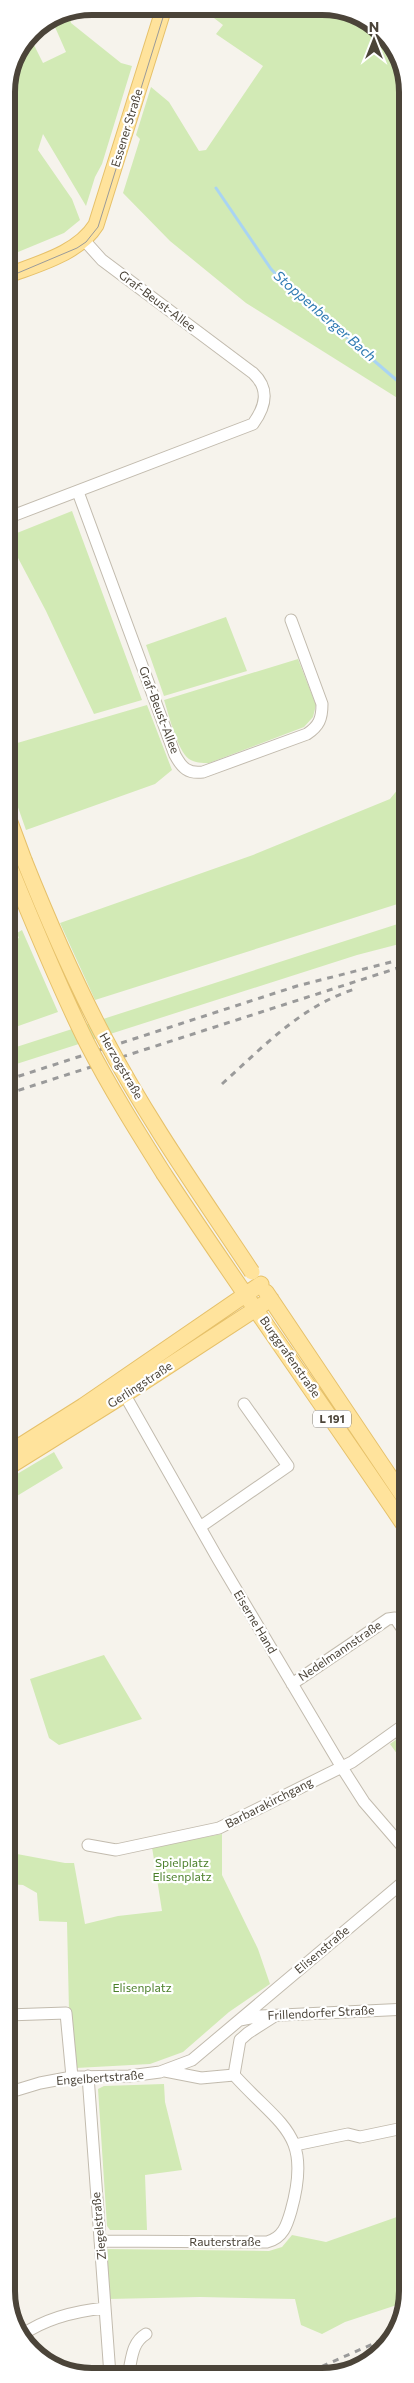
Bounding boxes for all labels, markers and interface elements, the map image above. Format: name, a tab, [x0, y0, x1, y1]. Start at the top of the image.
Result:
north arrow	[349, 15, 399, 65]
text: N	[369, 18, 379, 35]
street label: Essener Straße	[108, 87, 145, 168]
street label: Graf-Beust-Allee	[117, 267, 199, 334]
water label: Stoppenberger Bach	[271, 267, 380, 365]
street label: Graf-Beust-Allee	[137, 664, 183, 755]
street label: Herzogstraße	[97, 1030, 147, 1101]
street label: Burggrafenstraße	[258, 1313, 324, 1400]
street label: Gerlingstraße	[104, 1358, 174, 1410]
road number: L 191	[313, 1410, 351, 1428]
street label: Eiserne Hand	[231, 1587, 280, 1656]
street label: Nedelmannstraße	[295, 1617, 384, 1683]
street label: Barbarakirchgang	[223, 1774, 315, 1830]
park label: Spielplatz Elisenplatz	[152, 1855, 212, 1883]
street label: Elisenstraße	[291, 1922, 351, 1976]
park label: Elisenplatz	[112, 1980, 172, 1994]
street label: Frillendorfer Straße	[267, 2002, 375, 2022]
street label: Engelbertstraße	[56, 2067, 144, 2087]
street label: Ziegelstraße	[88, 2192, 108, 2261]
street label: Rauterstraße	[189, 2234, 261, 2248]

